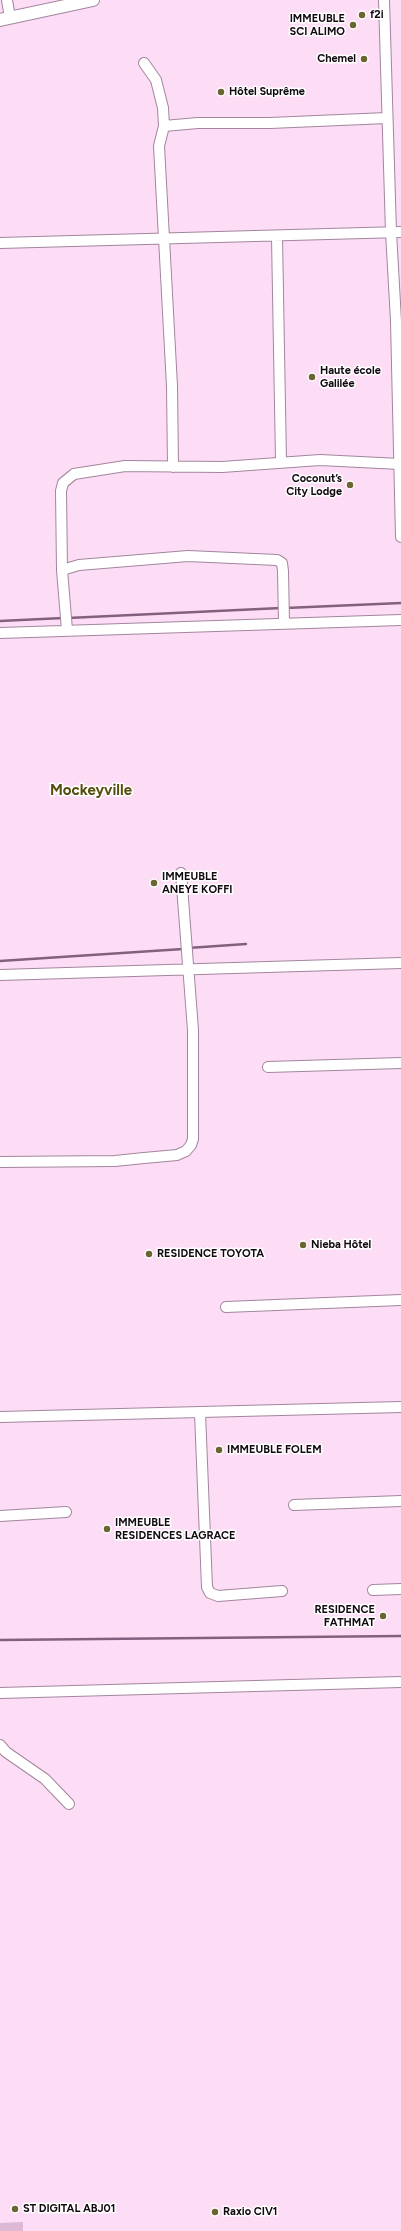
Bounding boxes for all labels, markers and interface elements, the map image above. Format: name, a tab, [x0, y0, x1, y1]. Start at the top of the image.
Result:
place label: f2i	[370, 8, 384, 22]
marker: f2i	[357, 10, 367, 20]
place label: IMMEUBLE SCI ALIMO	[290, 12, 345, 38]
marker: IMMEUBLE SCI ALIMO	[348, 20, 358, 30]
place label: Chemel	[317, 52, 356, 66]
marker: Chemel	[359, 54, 369, 64]
place label: Hôtel Suprême	[229, 85, 305, 99]
marker: Hôtel Suprême	[216, 87, 226, 97]
place label: Haute école Galilée	[320, 364, 381, 390]
marker: Haute école Galilée	[307, 372, 317, 382]
place label: Coconut’s City Lodge	[286, 472, 342, 498]
marker: Coconut’s City Lodge	[345, 480, 355, 490]
district label: Mockeyville	[50, 782, 132, 800]
place label: IMMEUBLE ANEYE KOFFI	[162, 870, 232, 896]
marker: IMMEUBLE ANEYE KOFFI	[149, 878, 159, 888]
place label: Nieba Hôtel	[311, 1238, 371, 1252]
marker: Nieba Hôtel	[298, 1240, 308, 1250]
place label: RESIDENCE TOYOTA	[157, 1247, 264, 1261]
marker: RESIDENCE TOYOTA	[144, 1249, 154, 1259]
place label: IMMEUBLE FOLEM	[227, 1443, 322, 1457]
marker: IMMEUBLE FOLEM	[214, 1445, 224, 1455]
place label: IMMEUBLE RESIDENCES LAGRACE	[115, 1516, 236, 1542]
marker: IMMEUBLE RESIDENCES LAGRACE	[102, 1524, 112, 1534]
place label: RESIDENCE FATHMAT	[314, 1603, 375, 1629]
marker: RESIDENCE FATHMAT	[378, 1611, 388, 1621]
place label: ST DIGITAL ABJ01	[23, 2202, 115, 2216]
marker: ST DIGITAL ABJ01	[10, 2204, 20, 2214]
place label: Raxio CIV1	[223, 2205, 277, 2219]
marker: Raxio CIV1	[210, 2207, 220, 2217]

